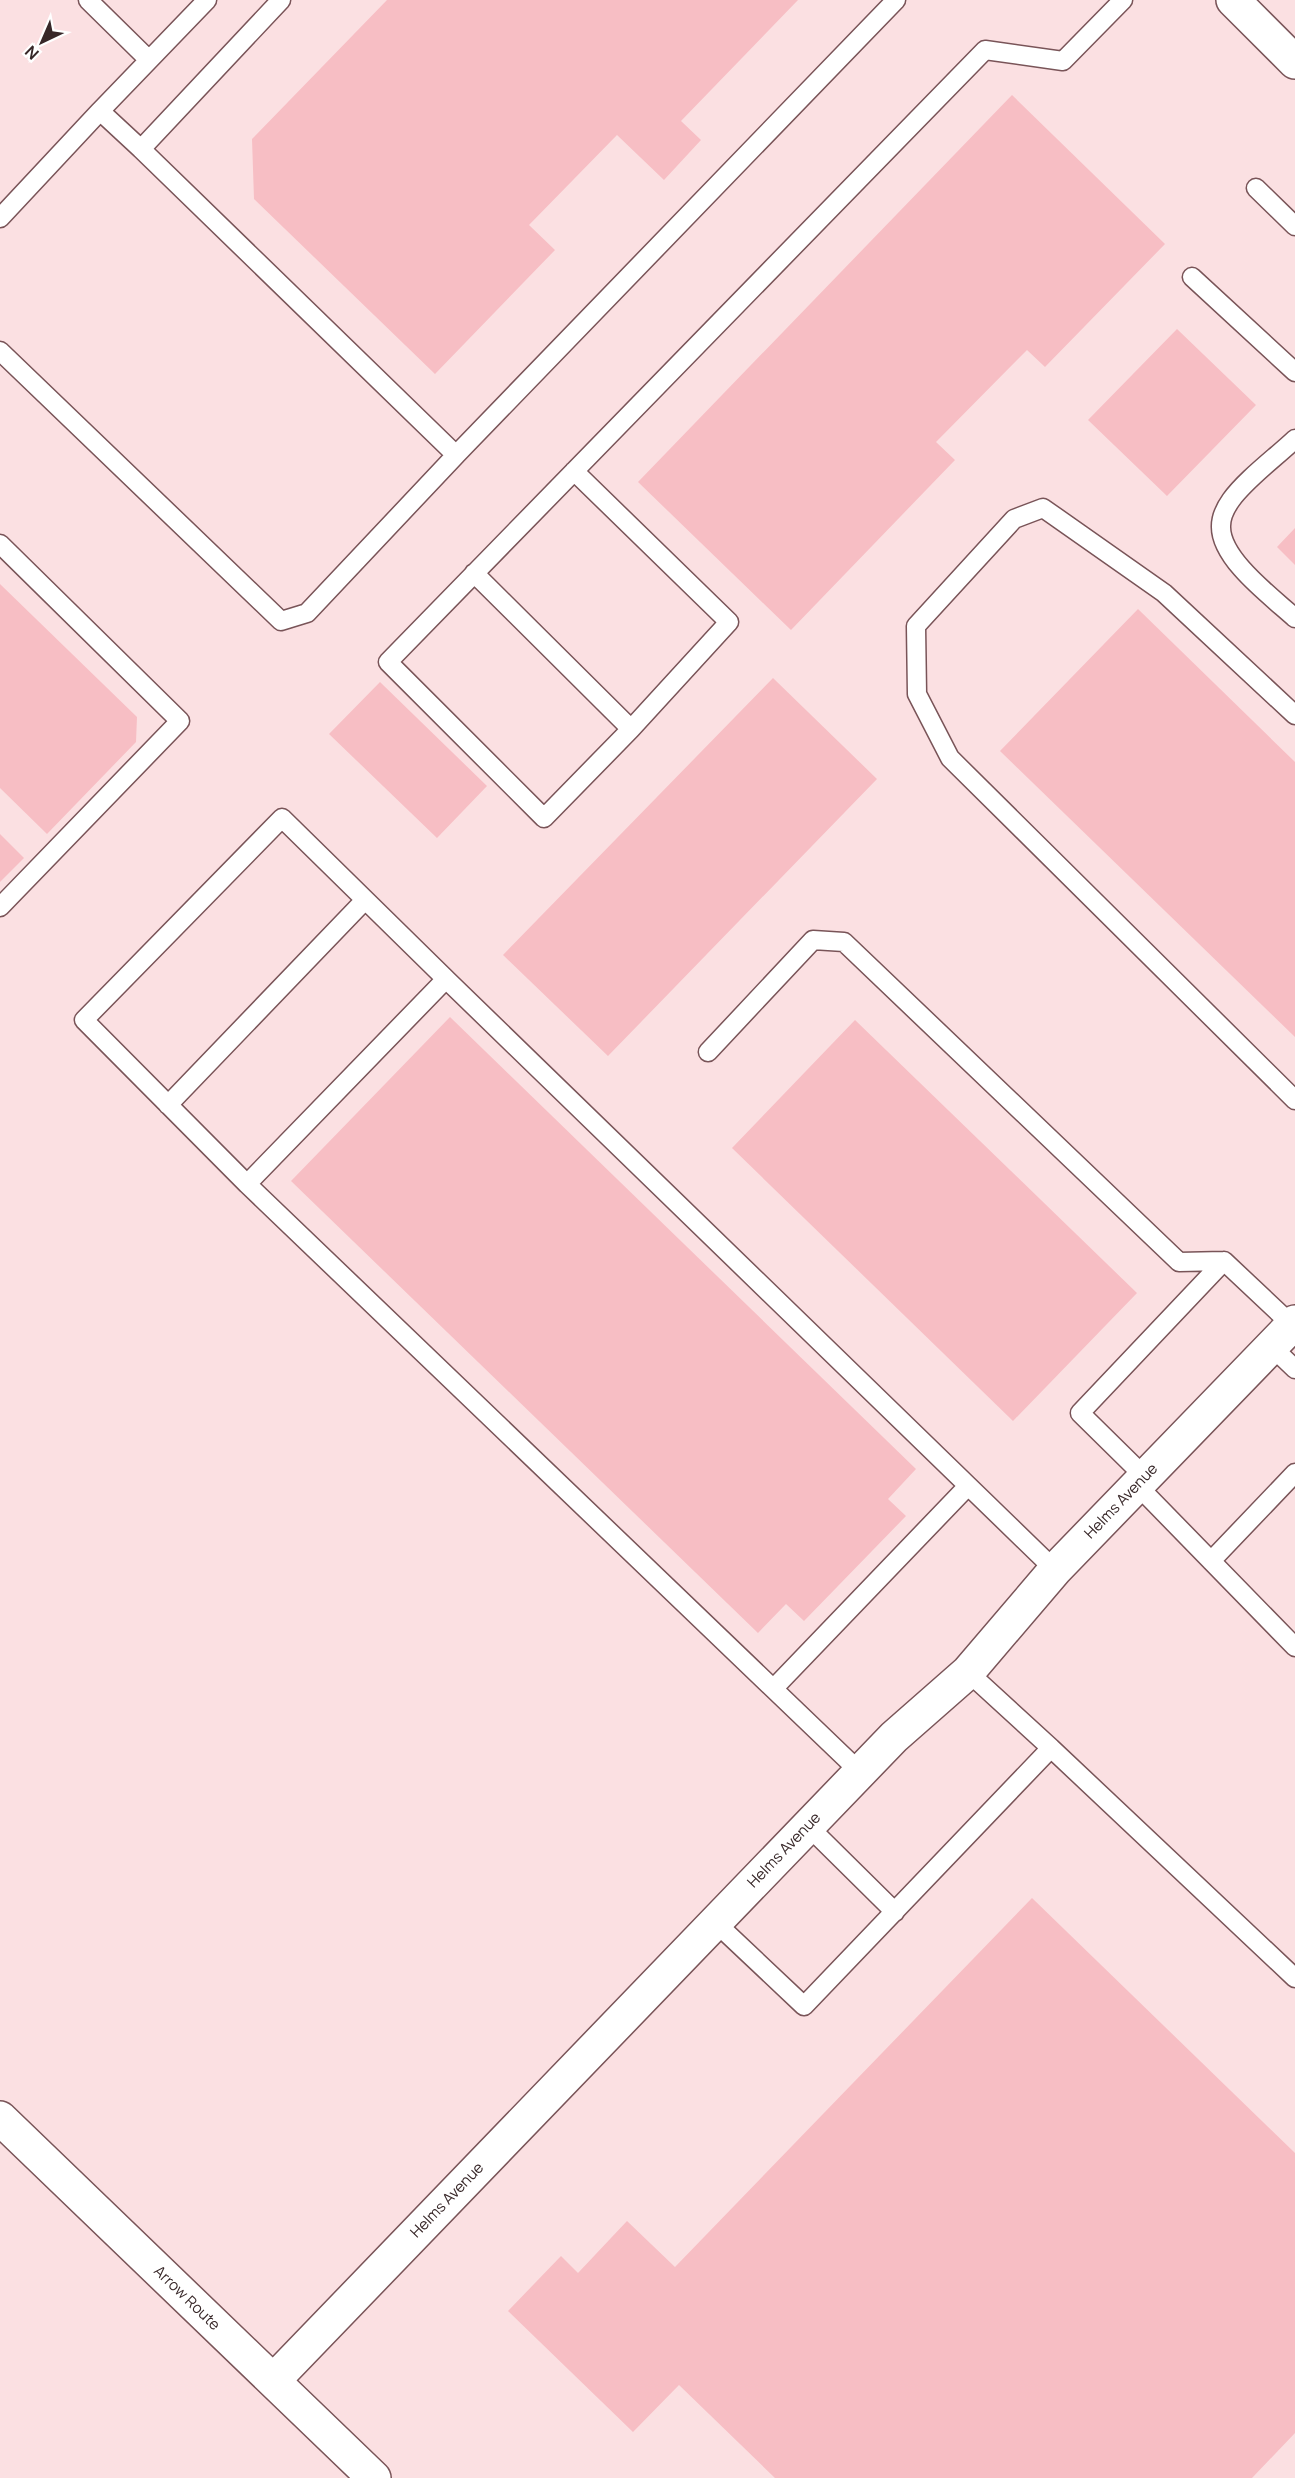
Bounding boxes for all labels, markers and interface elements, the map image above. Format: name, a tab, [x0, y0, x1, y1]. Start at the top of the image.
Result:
north arrow	[12, 12, 72, 72]
text: N	[20, 41, 43, 65]
street label: Helms Avenue	[1079, 1458, 1162, 1543]
street label: Helms Avenue	[742, 1807, 825, 1892]
street label: Helms Avenue	[405, 2157, 488, 2242]
street label: Arrow Route	[149, 2261, 225, 2335]

